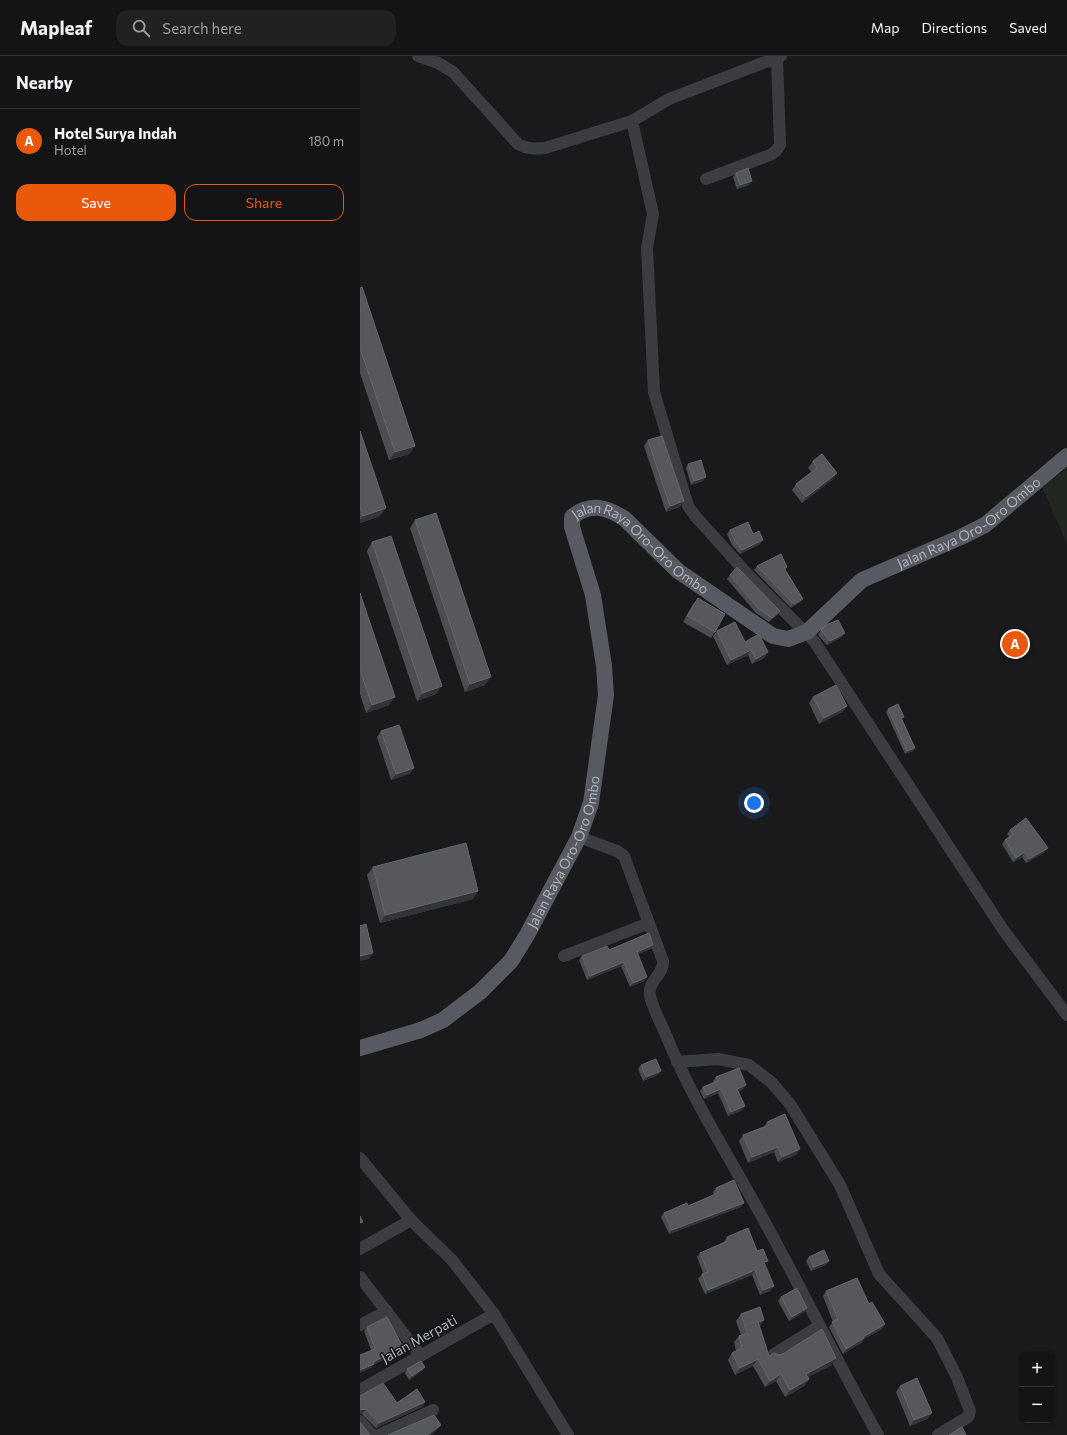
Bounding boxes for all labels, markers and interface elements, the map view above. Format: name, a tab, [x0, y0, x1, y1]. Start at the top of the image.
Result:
search box	[116, 10, 396, 46]
text: Mapleaf	[20, 16, 92, 39]
icon: search	[130, 17, 152, 39]
text: Search here	[162, 19, 242, 37]
text: Map	[871, 19, 900, 36]
text: Directions	[922, 19, 987, 36]
text: Saved	[1009, 19, 1047, 36]
text: Nearby	[16, 72, 73, 93]
text: Hotel Surya Indah	[54, 124, 177, 142]
text: A	[24, 133, 34, 149]
text: 180 m	[308, 133, 344, 149]
text: Hotel	[54, 142, 87, 158]
button: Save	[16, 184, 176, 221]
button: Share	[184, 184, 344, 221]
street label: Jalan Raya Oro-Oro Ombo	[894, 473, 1044, 572]
street label: Jalan Raya Oro-Oro Ombo	[568, 499, 712, 598]
pin: A	[1002, 629, 1028, 659]
street label: Jalan Raya Oro-Oro Ombo	[523, 775, 603, 931]
your location	[744, 793, 764, 813]
street label: Jalan Merpati	[378, 1311, 460, 1366]
map controls	[1019, 1351, 1055, 1423]
button: +	[1019, 1351, 1055, 1387]
button: −	[1019, 1387, 1055, 1423]

